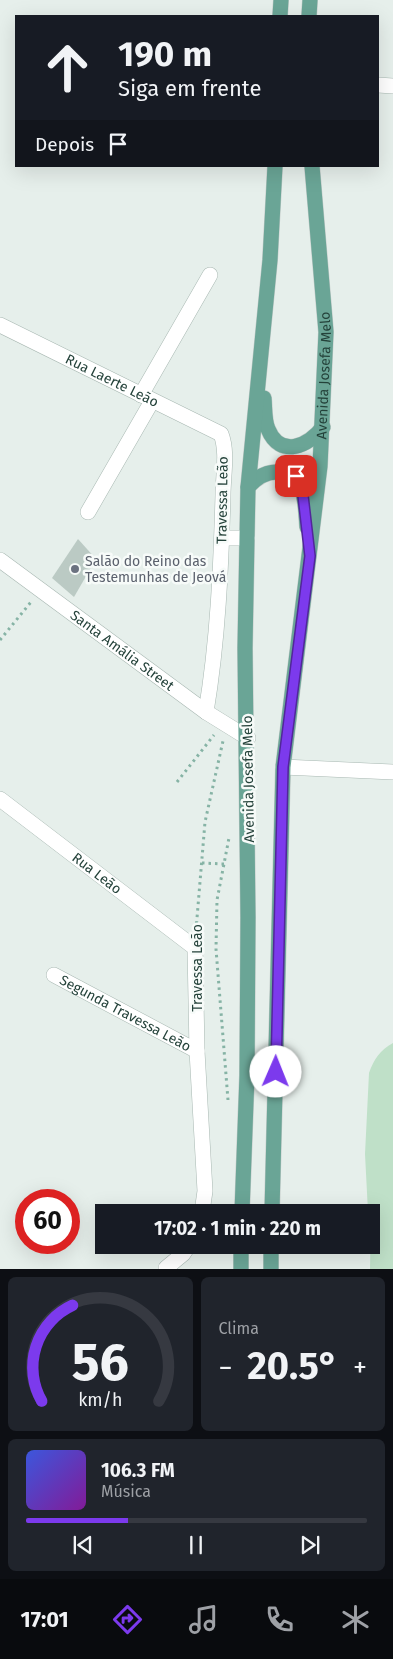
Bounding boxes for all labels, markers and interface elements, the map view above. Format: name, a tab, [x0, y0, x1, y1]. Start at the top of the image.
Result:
text: 190 m	[118, 33, 212, 75]
icon: ahead	[35, 35, 100, 100]
text: Siga em frente	[118, 75, 261, 102]
icon: arrive	[104, 130, 132, 158]
text: Depois	[35, 133, 94, 156]
street label: Avenida Josefa Melo	[313, 311, 335, 440]
street label: Rua Laerte Leão	[63, 351, 161, 411]
pin	[275, 455, 317, 497]
street label: Travessa Leão	[213, 456, 232, 544]
icon: arrive	[282, 462, 310, 490]
place label: Salão do Reino das Testemunhas de Jeová	[85, 553, 226, 586]
marker: Salão do Reino das Testemunhas de Jeová	[69, 563, 81, 575]
street label: Santa Amália Street	[67, 607, 178, 695]
street label: Avenida Josefa Melo	[239, 715, 258, 843]
street label: Rua Leão	[68, 849, 125, 898]
street label: Travessa Leão	[189, 924, 206, 1012]
street label: Segunda Travessa Leão	[57, 972, 194, 1055]
position arrow	[249, 1045, 301, 1097]
speed limit sign: 60	[15, 1189, 80, 1254]
text: 17:02 · 1 min · 220 m	[154, 1217, 321, 1240]
text: Clima	[219, 1319, 259, 1338]
text: 56	[72, 1331, 129, 1394]
text: 20.5°	[247, 1343, 338, 1389]
text: −	[219, 1351, 233, 1384]
text: +	[353, 1351, 367, 1384]
text: km/h	[78, 1389, 122, 1411]
text: 106.3 FM	[101, 1459, 175, 1482]
text: Música	[101, 1482, 151, 1501]
icon: previous	[69, 1531, 97, 1559]
icon: pause	[182, 1531, 210, 1559]
icon: next	[296, 1531, 324, 1559]
icon: directions	[110, 1602, 145, 1637]
icon: music	[186, 1602, 221, 1637]
icon: phone	[262, 1602, 297, 1637]
icon: climate	[338, 1602, 373, 1637]
text: 17:01	[20, 1606, 69, 1633]

